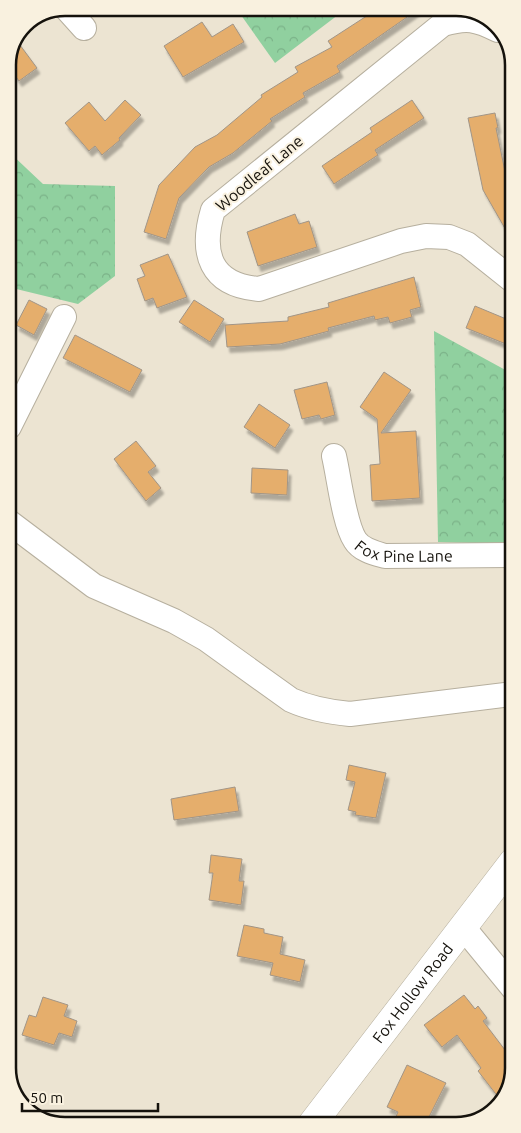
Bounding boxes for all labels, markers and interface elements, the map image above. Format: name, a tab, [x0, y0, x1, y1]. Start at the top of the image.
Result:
street label: Woodleaf Lane	[212, 131, 306, 215]
street label: Fox Pine Lane	[351, 536, 453, 565]
street label: Fox Hollow Road	[369, 940, 456, 1046]
scale bar	[22, 1080, 159, 1112]
text: 50 m	[30, 1089, 63, 1106]

